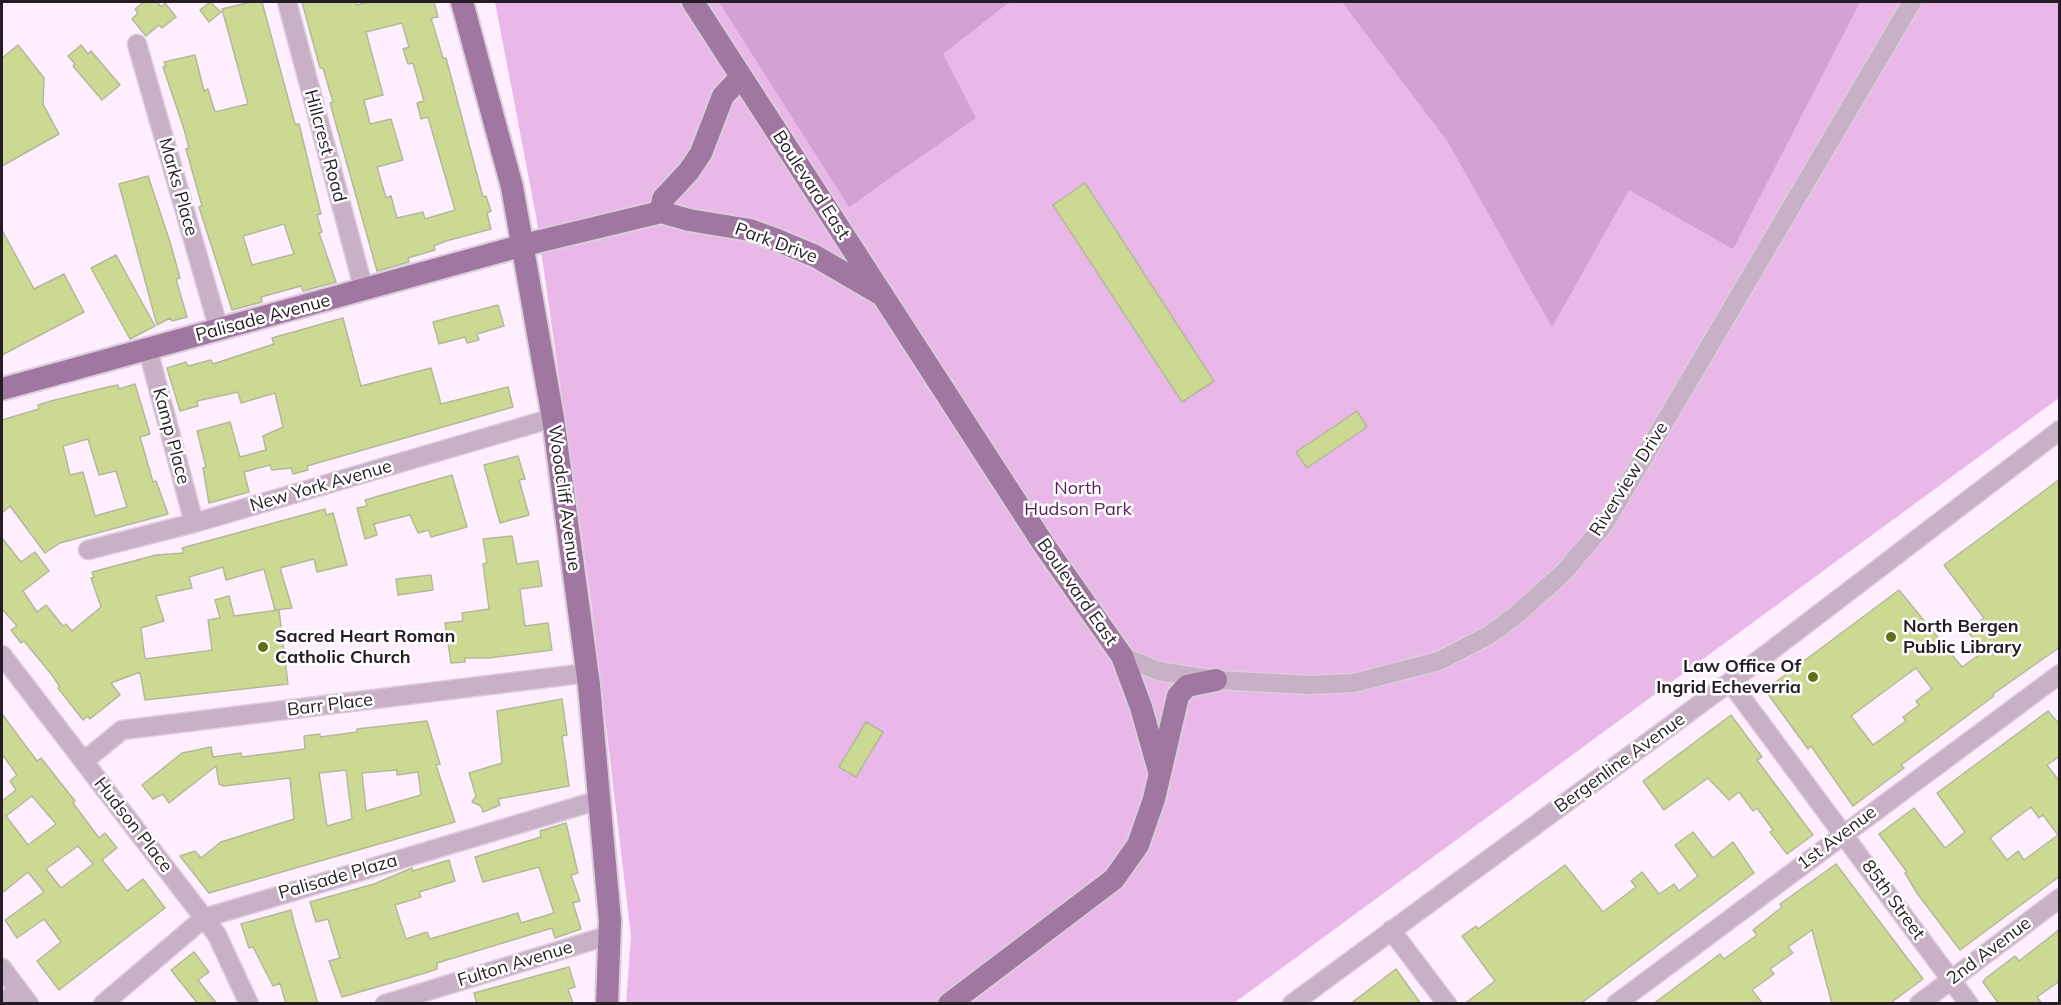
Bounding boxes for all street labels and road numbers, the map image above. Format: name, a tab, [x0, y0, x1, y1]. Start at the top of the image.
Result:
street label: Hillcrest Road	[300, 87, 350, 205]
street label: Boulevard East	[768, 127, 854, 243]
street label: Marks Place	[154, 136, 202, 238]
street label: Park Drive	[732, 218, 820, 268]
street label: Palisade Avenue	[193, 290, 333, 346]
street label: Kamp Place	[148, 385, 194, 487]
street label: Riverview Drive	[1585, 418, 1673, 540]
street label: Woodcliff Avenue	[543, 424, 585, 572]
street label: New York Avenue	[248, 455, 394, 517]
street label: Boulevard East	[1032, 534, 1122, 650]
street label: Barr Place	[286, 689, 374, 721]
street label: Bergenline Avenue	[1551, 708, 1689, 818]
street label: Hudson Place	[89, 773, 177, 877]
street label: 1st Avenue	[1793, 801, 1881, 875]
street label: Palisade Plaza	[276, 850, 400, 904]
street label: 85th Street	[1857, 856, 1929, 944]
street label: 2nd Avenue	[1943, 912, 2035, 990]
street label: Fulton Avenue	[455, 936, 575, 992]

